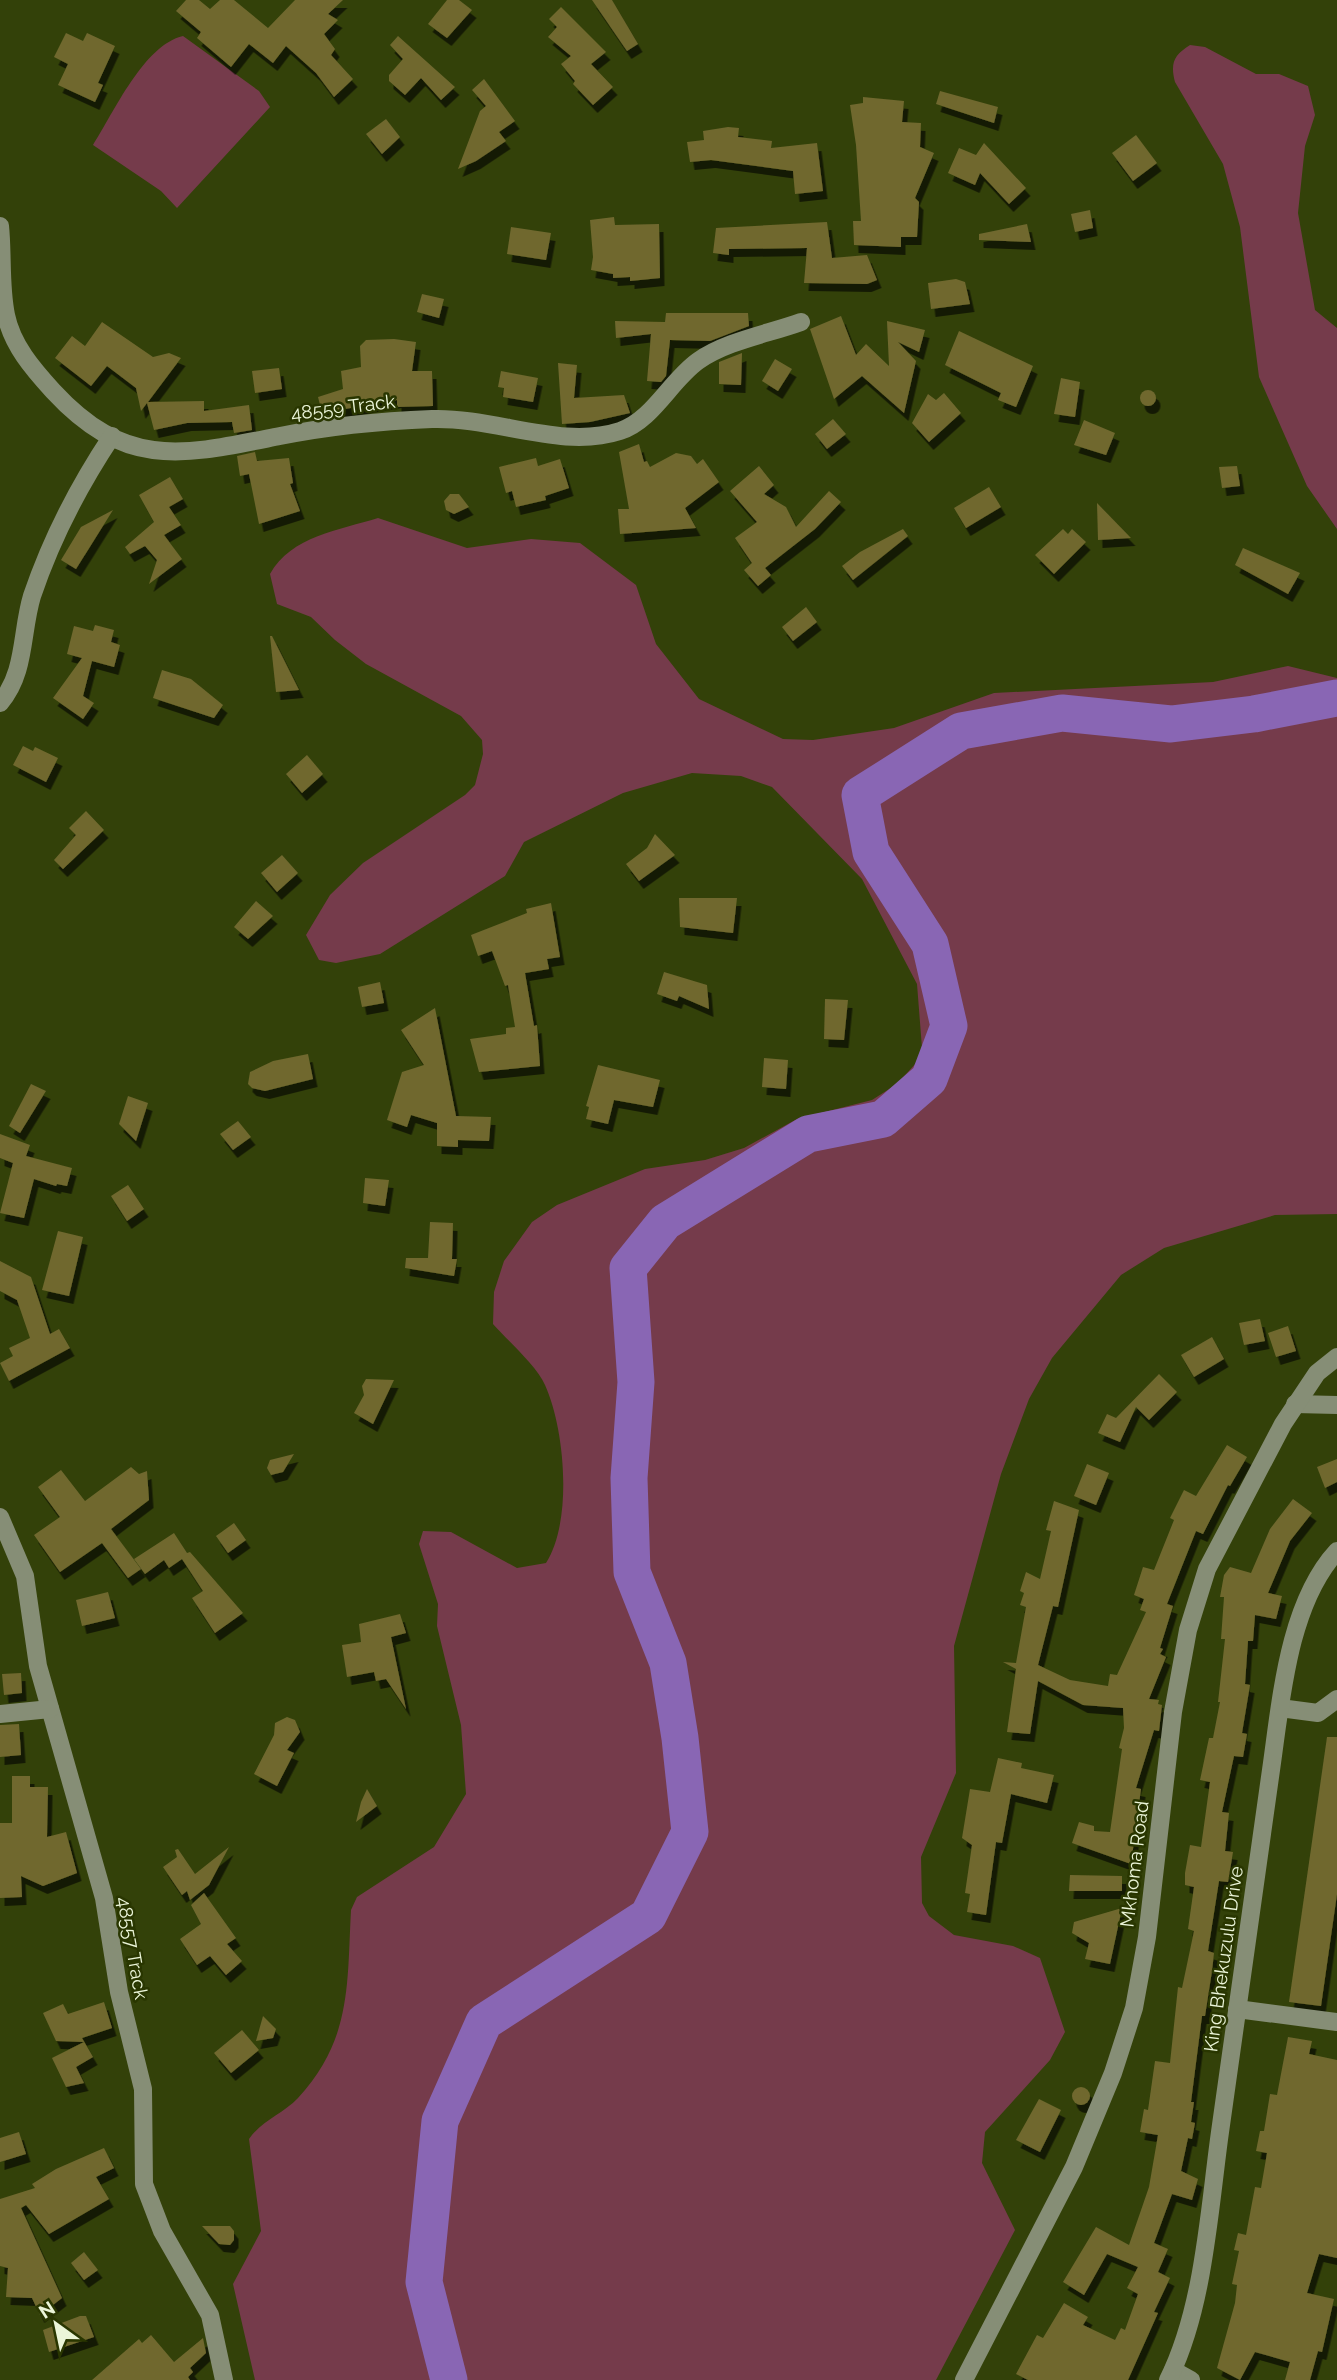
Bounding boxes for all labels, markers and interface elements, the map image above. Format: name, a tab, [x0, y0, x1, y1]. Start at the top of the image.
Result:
street label: 48559 Track	[289, 390, 397, 424]
street label: Mkhoma Road	[1115, 1799, 1153, 1929]
street label: King Bhekuzulu Drive	[1199, 1865, 1247, 2053]
street label: 48557 Track	[113, 1895, 153, 2001]
north arrow	[21, 2289, 91, 2359]
text: N	[35, 2297, 59, 2323]

